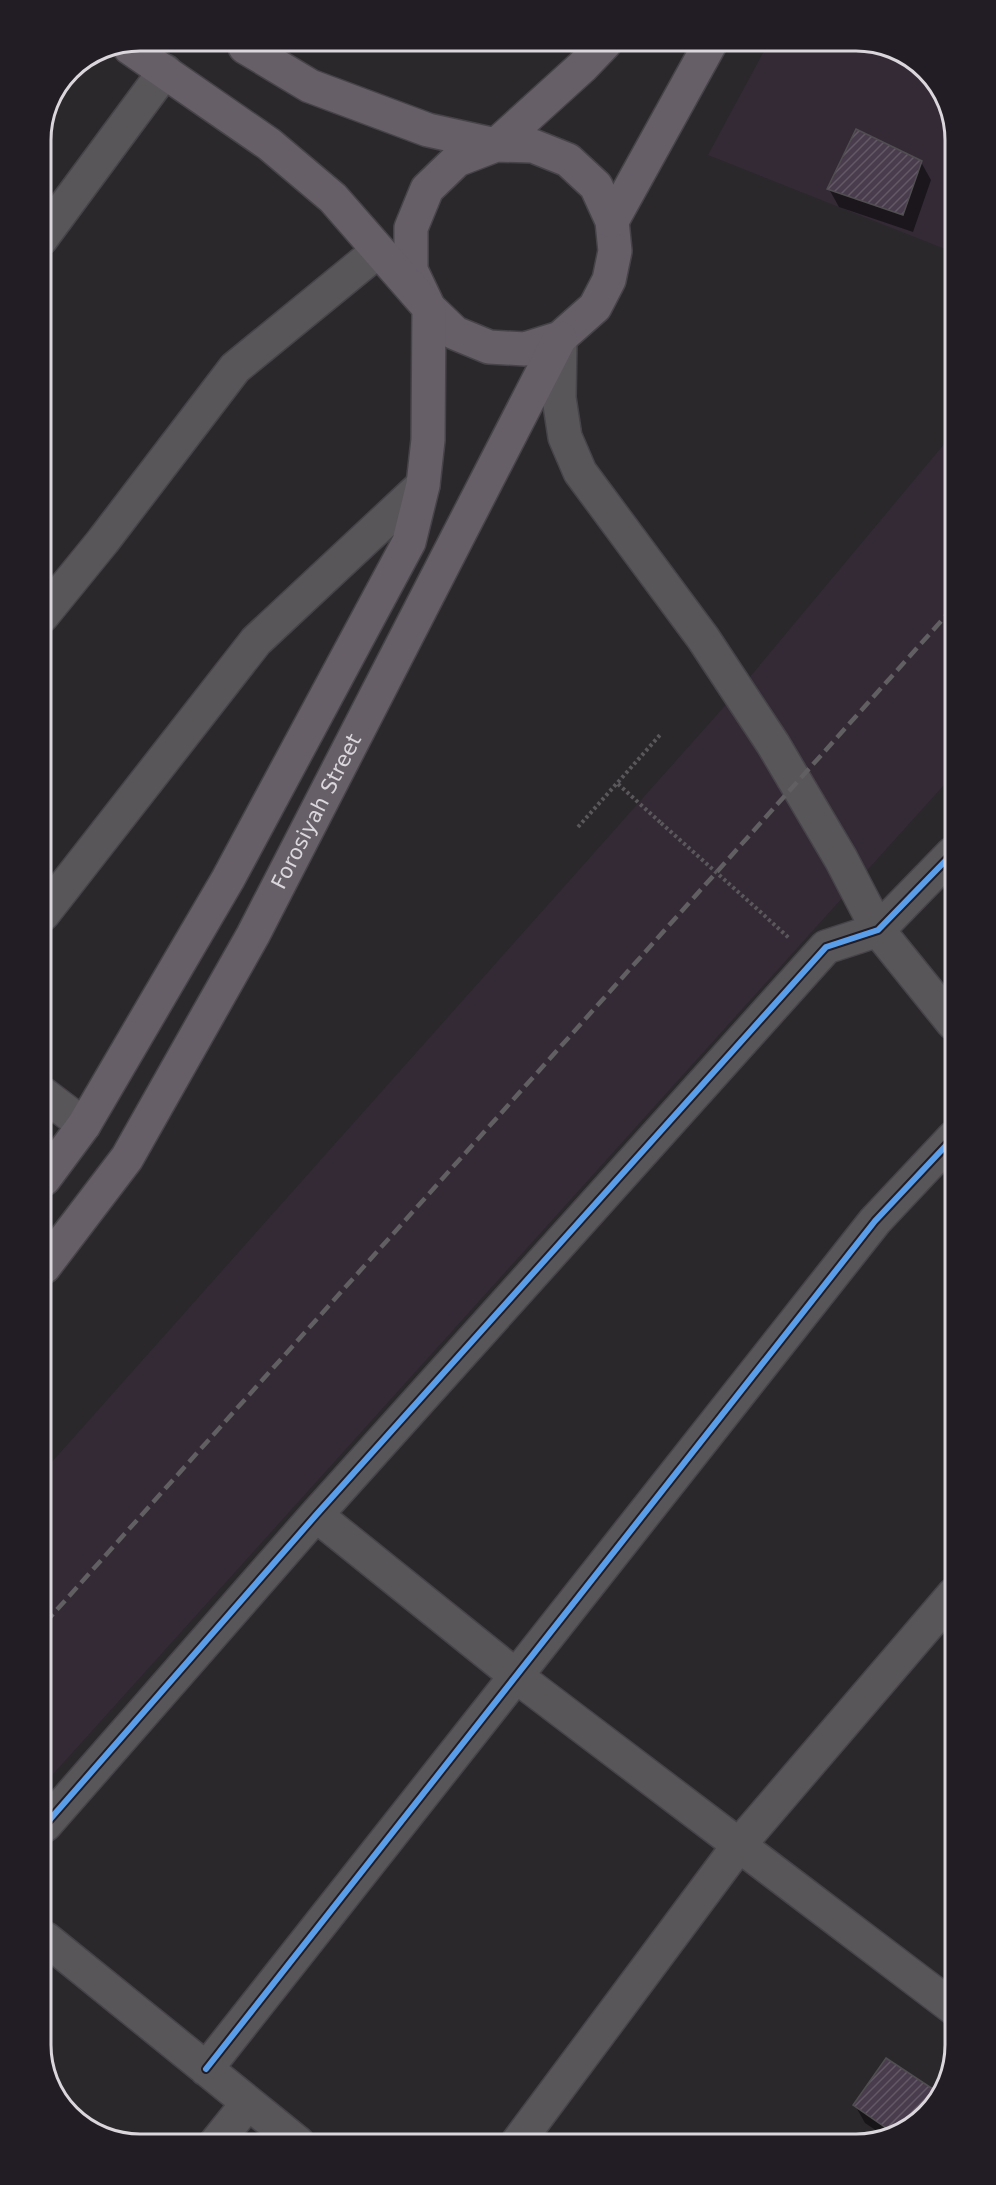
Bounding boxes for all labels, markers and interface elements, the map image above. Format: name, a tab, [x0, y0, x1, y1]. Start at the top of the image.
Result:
street label: Forosiyah Street	[267, 730, 366, 893]

